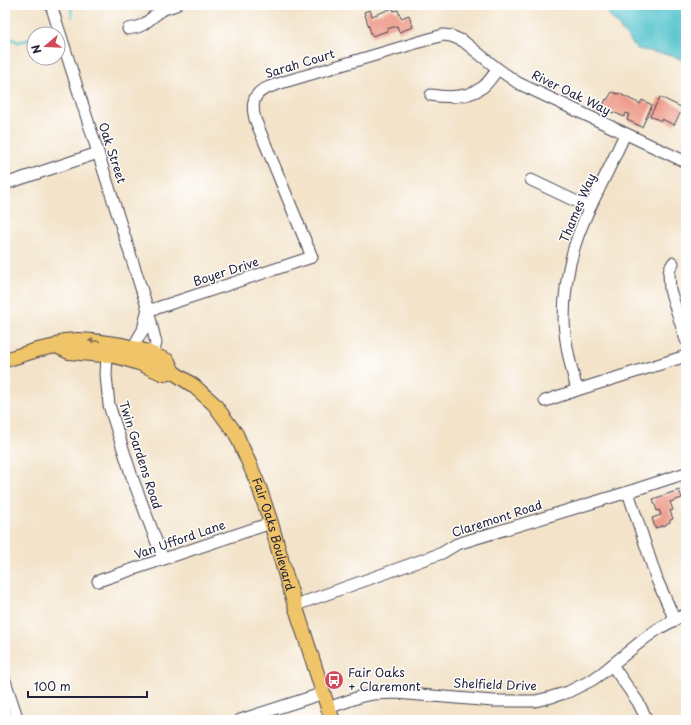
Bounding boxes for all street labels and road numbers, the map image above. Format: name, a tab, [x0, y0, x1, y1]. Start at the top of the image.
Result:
street label: Sarah Court	[263, 44, 337, 82]
street label: River Oak Way	[529, 65, 614, 119]
street label: Oak Street	[95, 120, 131, 186]
street label: Thames Way	[554, 170, 600, 245]
street label: Boyer Drive	[191, 252, 261, 290]
street label: Twin Gardens Road	[115, 398, 167, 511]
street label: Fair Oaks Boulevard	[248, 474, 300, 593]
street label: Claremont Road	[449, 495, 544, 541]
street label: Van Ufford Lane	[132, 515, 228, 563]
street label: Shelfield Drive	[453, 674, 537, 694]

